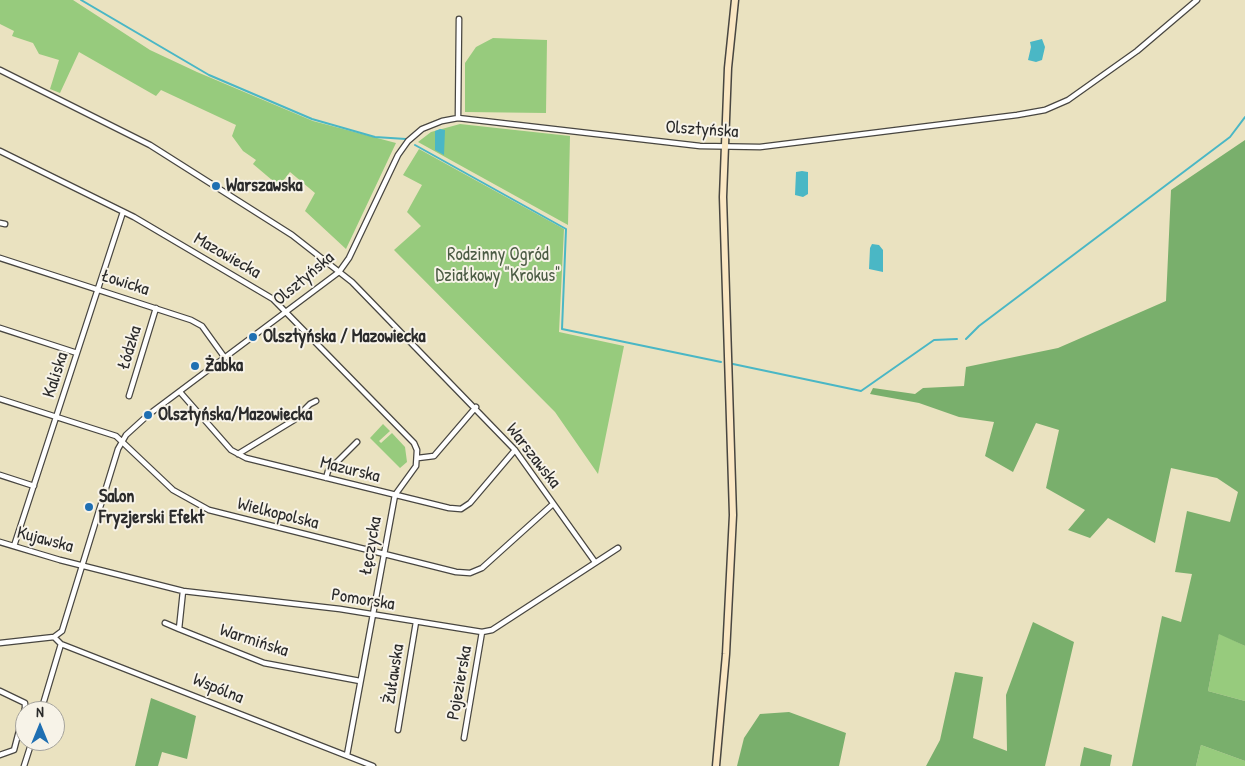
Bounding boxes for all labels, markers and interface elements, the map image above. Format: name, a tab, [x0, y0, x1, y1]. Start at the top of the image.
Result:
street label: Olsztyńska	[665, 117, 739, 143]
place label: Warszawska	[226, 175, 303, 197]
marker: Warszawska	[210, 180, 222, 192]
street label: Mazowiecka	[190, 228, 264, 284]
park label: Rodzinny Ogród Działkowy "Krokus"	[435, 244, 561, 286]
street label: Olsztyńska	[269, 247, 339, 311]
street label: Łowicka	[98, 265, 152, 301]
street label: Łódzka	[113, 324, 147, 372]
place label: Olsztyńska / Mazowiecka	[263, 326, 425, 348]
marker: Olsztyńska / Mazowiecka	[247, 331, 259, 343]
street label: Kaliska	[39, 349, 73, 401]
place label: Żabka	[205, 355, 243, 377]
marker: Żabka	[189, 360, 201, 372]
place label: Olsztyńska/Mazowiecka	[158, 404, 312, 426]
marker: Olsztyńska/Mazowiecka	[142, 409, 154, 421]
street label: Warszawska	[501, 419, 565, 493]
street label: Mazurska	[318, 452, 382, 488]
place label: Salon Fryzjerski Efekt	[99, 486, 204, 528]
street label: Wielkopolska	[235, 493, 321, 535]
marker: Salon Fryzjerski Efekt	[83, 501, 95, 513]
street label: Łęczycka	[355, 515, 387, 577]
street label: Kujawska	[14, 522, 76, 558]
street label: Pomorska	[330, 584, 396, 616]
street label: Warmińska	[217, 620, 291, 662]
street label: Żuławska	[379, 643, 409, 705]
street label: Pojezierska	[443, 644, 477, 722]
street label: Wspólna	[189, 669, 247, 709]
north arrow	[15, 701, 65, 751]
text: N	[36, 702, 44, 721]

